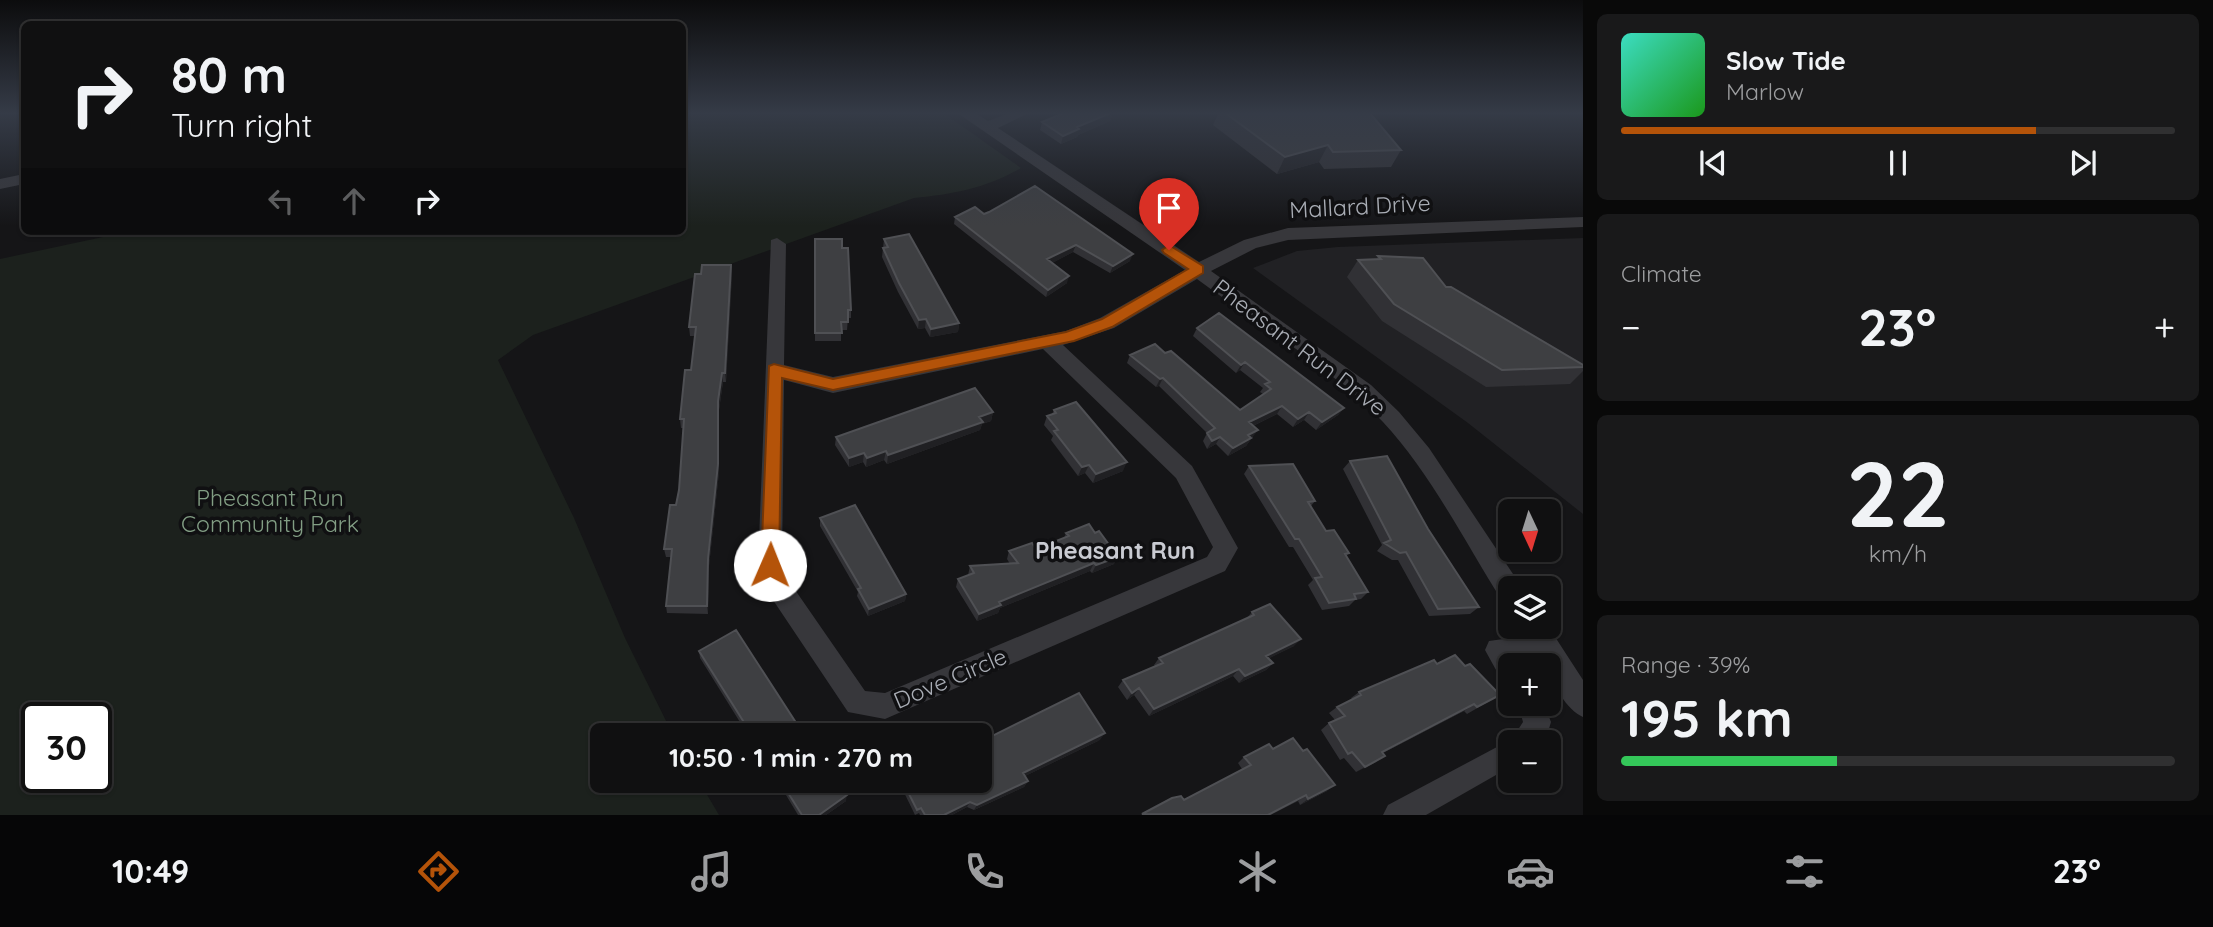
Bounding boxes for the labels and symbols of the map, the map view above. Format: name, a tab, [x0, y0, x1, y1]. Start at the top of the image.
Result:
pin	[1139, 178, 1199, 250]
street label: Mallard Drive	[1289, 188, 1431, 224]
street label: Pheasant Run Drive	[1208, 272, 1392, 422]
park label: Pheasant Run Community Park	[181, 483, 359, 538]
north arrow	[1498, 499, 1561, 562]
position arrow	[733, 528, 807, 602]
district label: Pheasant Run	[1035, 535, 1195, 565]
street label: Dove Circle	[889, 641, 1011, 715]
speed limit sign: 30	[21, 702, 112, 793]

